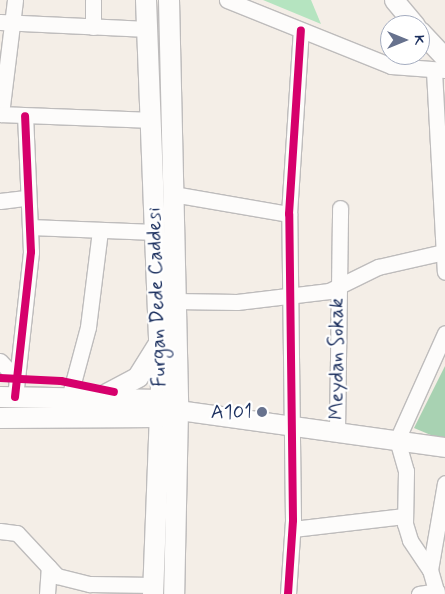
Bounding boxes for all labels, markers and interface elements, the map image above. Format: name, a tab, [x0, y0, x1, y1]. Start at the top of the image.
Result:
north arrow	[380, 15, 430, 65]
text: K	[410, 35, 428, 45]
street label: Furgan Dede Caddesi	[142, 207, 172, 387]
street label: Meydan Sokak	[325, 297, 349, 421]
place label: A101	[211, 400, 252, 424]
marker: A101	[256, 406, 268, 418]

